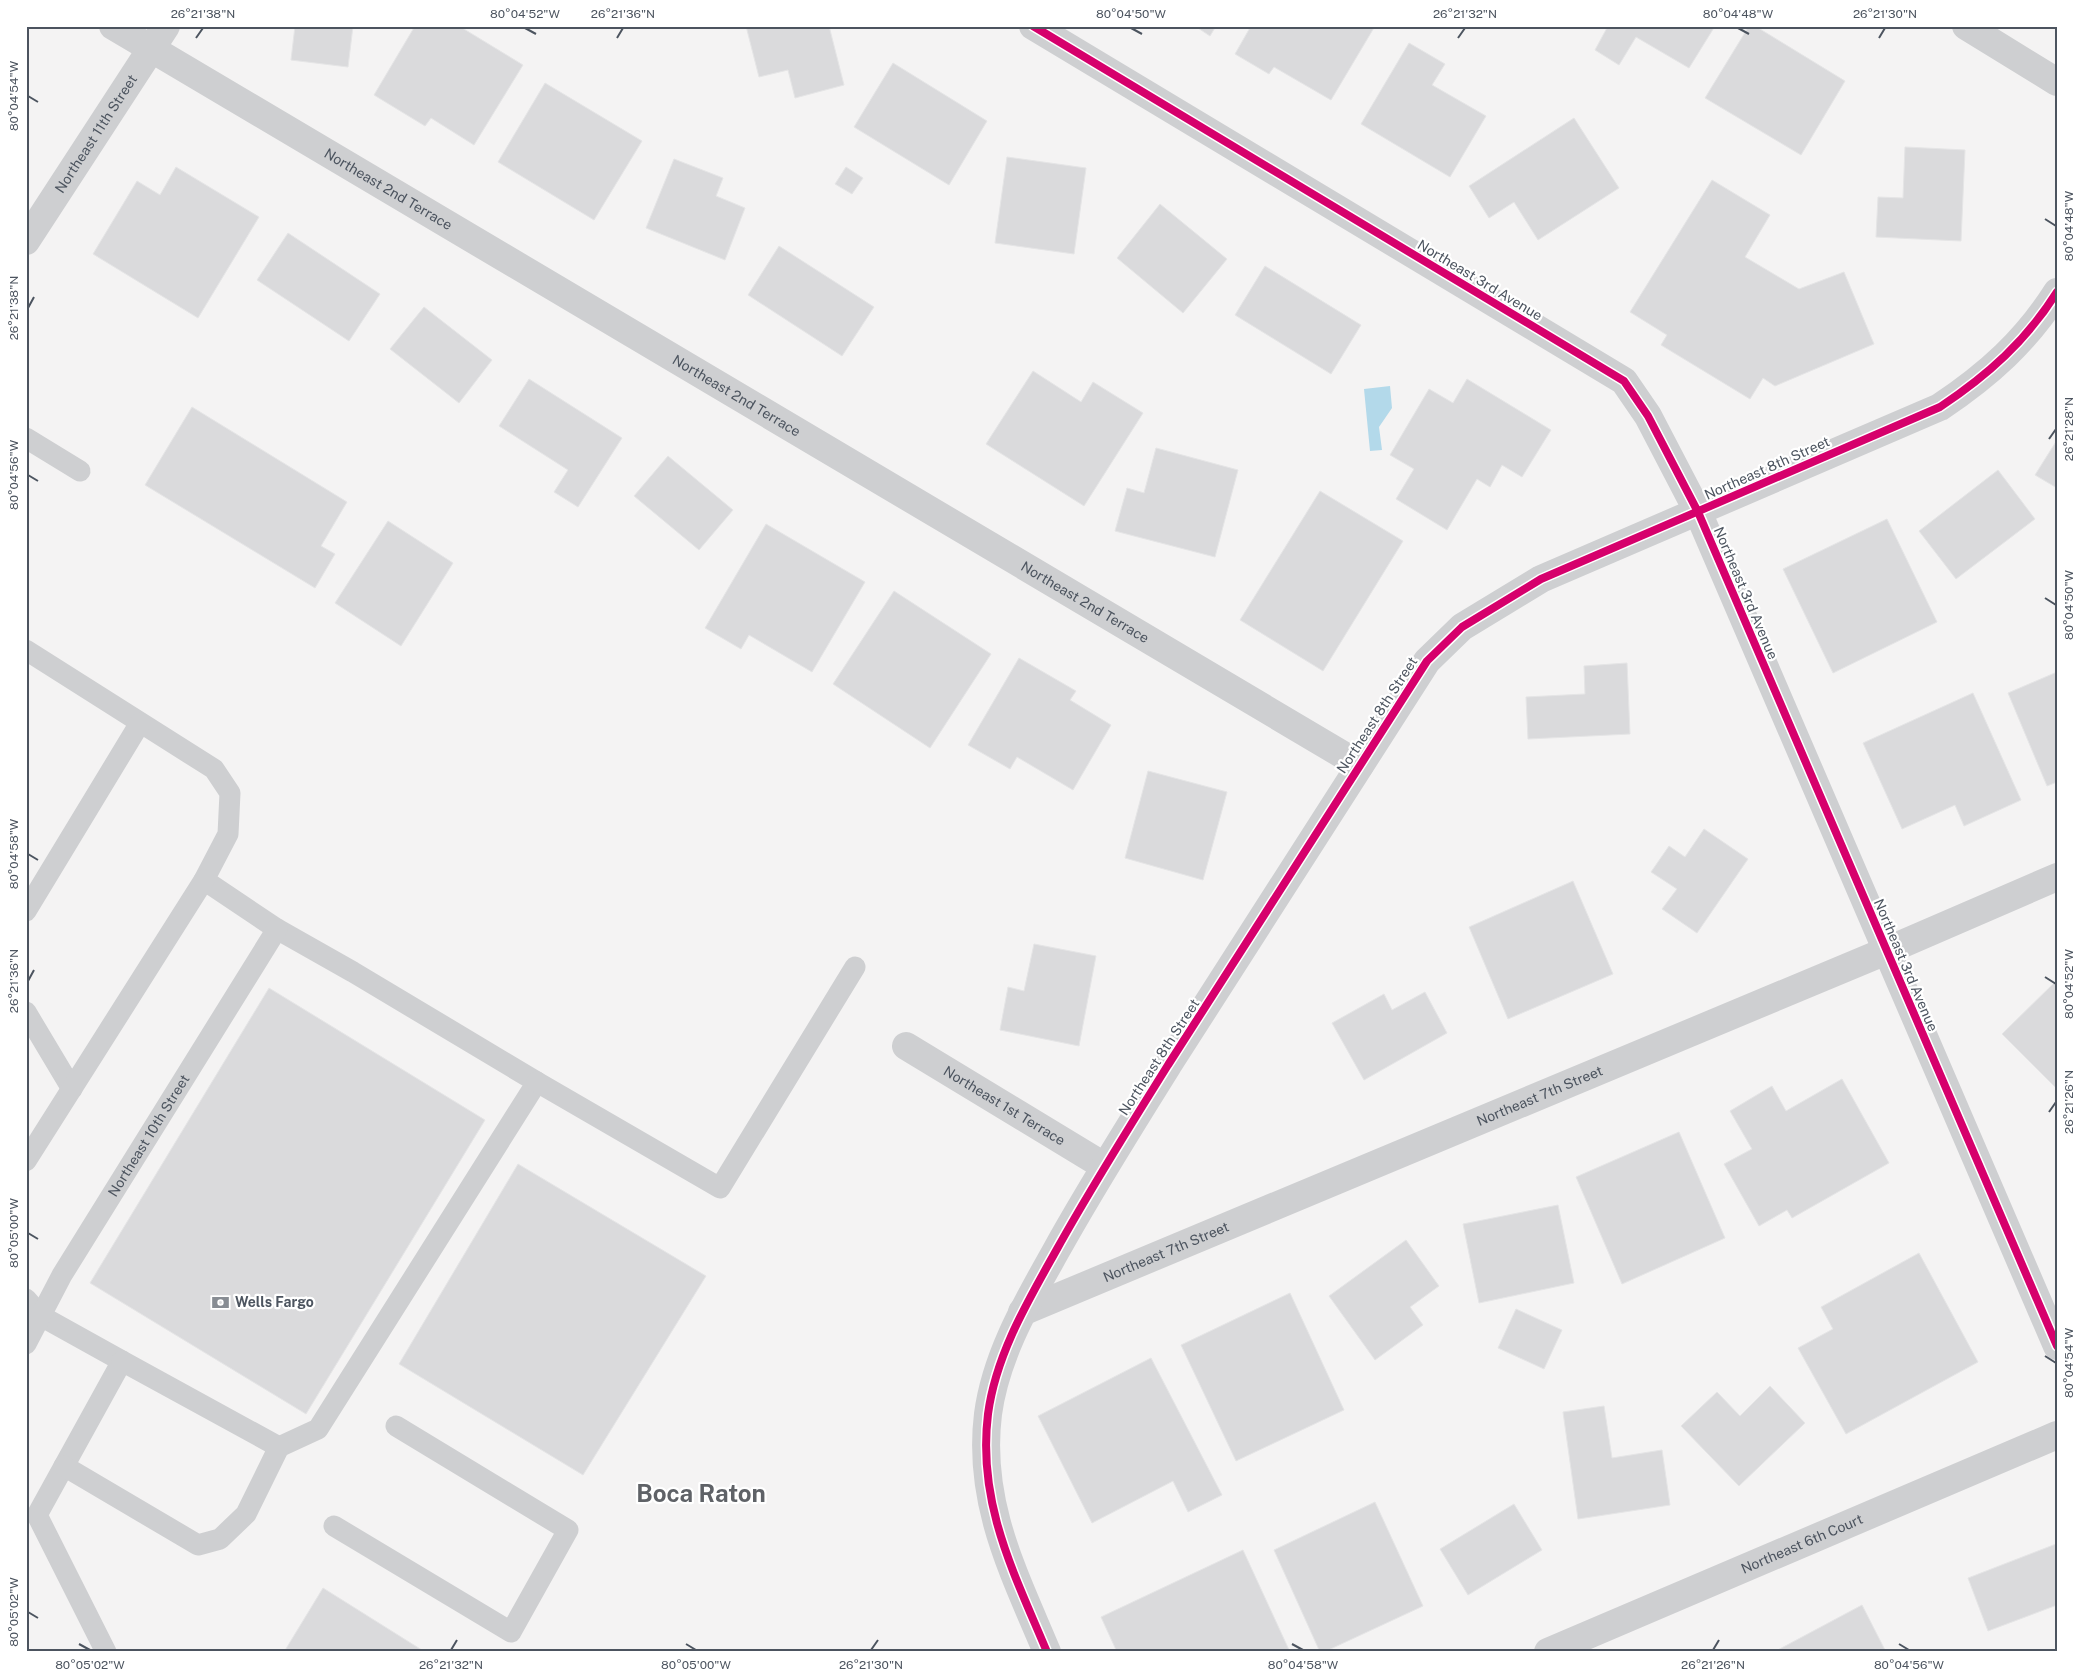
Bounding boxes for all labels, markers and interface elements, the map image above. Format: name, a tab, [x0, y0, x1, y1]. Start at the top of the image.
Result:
text: 26°21'38"N	[171, 7, 235, 21]
text: 80°04'52"W	[490, 7, 560, 21]
text: 26°21'36"N	[591, 7, 655, 21]
text: 80°04'50"W	[1096, 7, 1167, 21]
text: 26°21'32"N	[1433, 7, 1497, 21]
text: 80°04'48"W	[1703, 7, 1774, 21]
text: 26°21'30"N	[1853, 7, 1917, 21]
text: 80°04'54"W	[7, 60, 21, 131]
street label: Northeast 11th Street	[52, 72, 140, 196]
street label: Northeast 2nd Terrace	[321, 145, 455, 233]
text: 80°04'48"W	[2062, 190, 2076, 261]
street label: Northeast 3rd Avenue	[1415, 236, 1545, 324]
text: 26°21'38"N	[7, 276, 21, 340]
street label: Northeast 2nd Terrace	[670, 352, 804, 440]
text: 26°21'28"N	[2062, 397, 2076, 461]
street label: Northeast 8th Street	[1702, 433, 1832, 503]
text: 80°04'56"W	[7, 439, 21, 510]
street label: Northeast 3rd Avenue	[1711, 524, 1781, 662]
street label: Northeast 2nd Terrace	[1018, 558, 1152, 646]
text: 80°04'50"W	[2062, 569, 2076, 640]
street label: Northeast 8th Street	[1333, 654, 1421, 776]
text: 80°04'58"W	[7, 818, 21, 889]
street label: Northeast 3rd Avenue	[1871, 896, 1941, 1034]
text: 26°21'36"N	[7, 949, 21, 1013]
text: 80°04'52"W	[2062, 949, 2076, 1019]
street label: Northeast 8th Street	[1115, 996, 1203, 1118]
street label: Northeast 7th Street	[1474, 1062, 1605, 1129]
street label: Northeast 1st Terrace	[941, 1063, 1068, 1149]
text: 26°21'26"N	[2062, 1070, 2076, 1134]
street label: Northeast 10th Street	[105, 1072, 193, 1200]
text: 80°05'00"W	[7, 1198, 21, 1268]
street label: Northeast 7th Street	[1101, 1218, 1231, 1285]
bank icon: Wells Fargo	[211, 1292, 231, 1312]
place label: Wells Fargo	[235, 1294, 314, 1310]
text: 80°04'54"W	[2062, 1327, 2076, 1398]
district label: Boca Raton	[636, 1479, 766, 1507]
street label: Northeast 6th Court	[1739, 1511, 1865, 1577]
text: 80°05'02"W	[7, 1577, 21, 1647]
text: 80°05'02"W	[55, 1658, 125, 1672]
text: 26°21'32"N	[419, 1658, 483, 1672]
text: 80°05'00"W	[661, 1658, 731, 1672]
text: 26°21'30"N	[839, 1658, 903, 1672]
text: 80°04'58"W	[1268, 1658, 1339, 1672]
text: 26°21'26"N	[1681, 1658, 1745, 1672]
text: 80°04'56"W	[1874, 1658, 1945, 1672]

